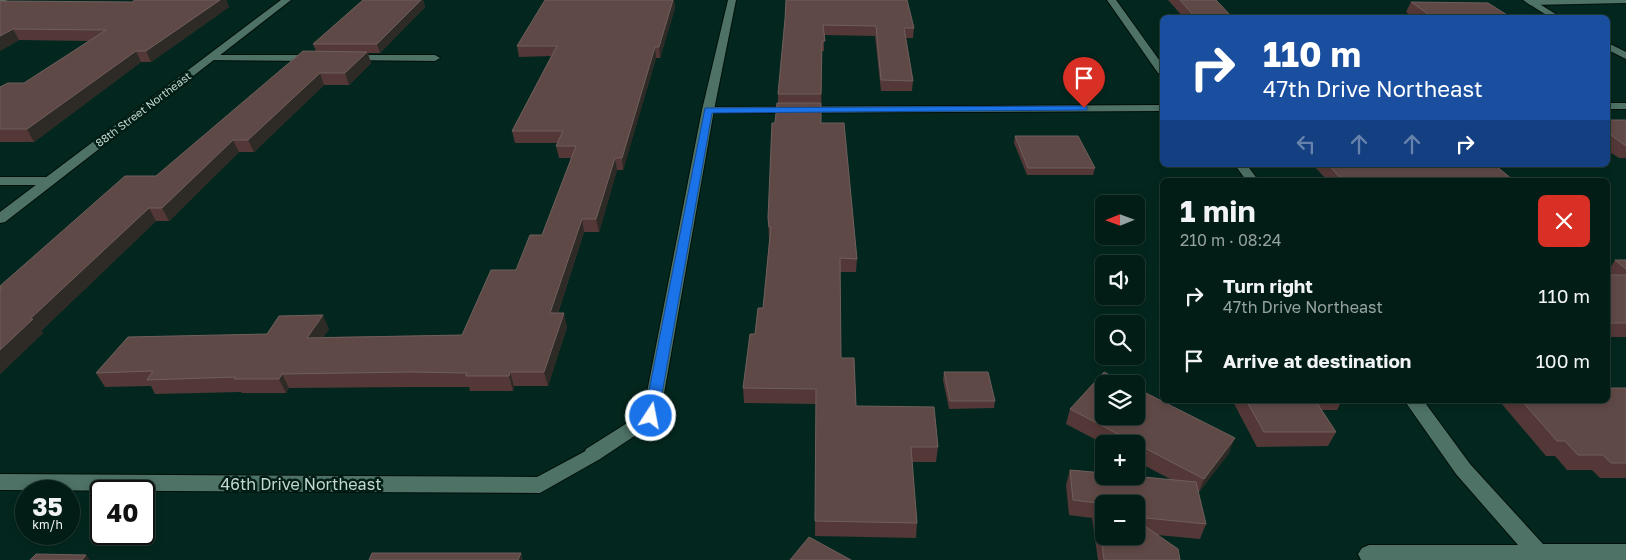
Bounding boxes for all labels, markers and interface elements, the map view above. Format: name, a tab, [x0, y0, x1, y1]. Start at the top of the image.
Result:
text: 110 m	[1263, 33, 1361, 75]
icon: right	[1180, 35, 1245, 100]
pin	[1063, 57, 1105, 108]
icon: arrive	[1070, 64, 1098, 92]
street label: 88th Street Northeast	[93, 69, 193, 149]
text: 47th Drive Northeast	[1263, 75, 1483, 102]
icon: left	[1292, 130, 1320, 158]
icon: ahead	[1345, 130, 1373, 158]
icon: ahead	[1398, 130, 1426, 158]
icon: right	[1451, 130, 1479, 158]
text: 1 min	[1180, 193, 1256, 229]
north arrow	[1095, 195, 1145, 245]
map controls	[1095, 195, 1145, 545]
button: close	[1538, 195, 1590, 247]
text: 210 m · 08:24	[1180, 230, 1281, 250]
button: sound	[1095, 255, 1145, 305]
text: Turn right	[1223, 274, 1313, 297]
icon: right	[1180, 282, 1208, 310]
text: 110 m	[1538, 284, 1590, 307]
text: 47th Drive Northeast	[1223, 297, 1383, 317]
button: search	[1095, 315, 1145, 365]
icon: arrive	[1180, 347, 1208, 375]
text: Arrive at destination	[1223, 349, 1411, 372]
text: 100 m	[1536, 349, 1590, 372]
button: layers	[1095, 375, 1145, 425]
position arrow	[624, 389, 676, 441]
button: +	[1095, 435, 1145, 485]
street label: 46th Drive Northeast	[220, 474, 382, 494]
speed limit sign: 40	[90, 480, 155, 545]
text: 35	[32, 491, 63, 522]
button: −	[1095, 495, 1145, 545]
text: km/h	[32, 517, 63, 532]

